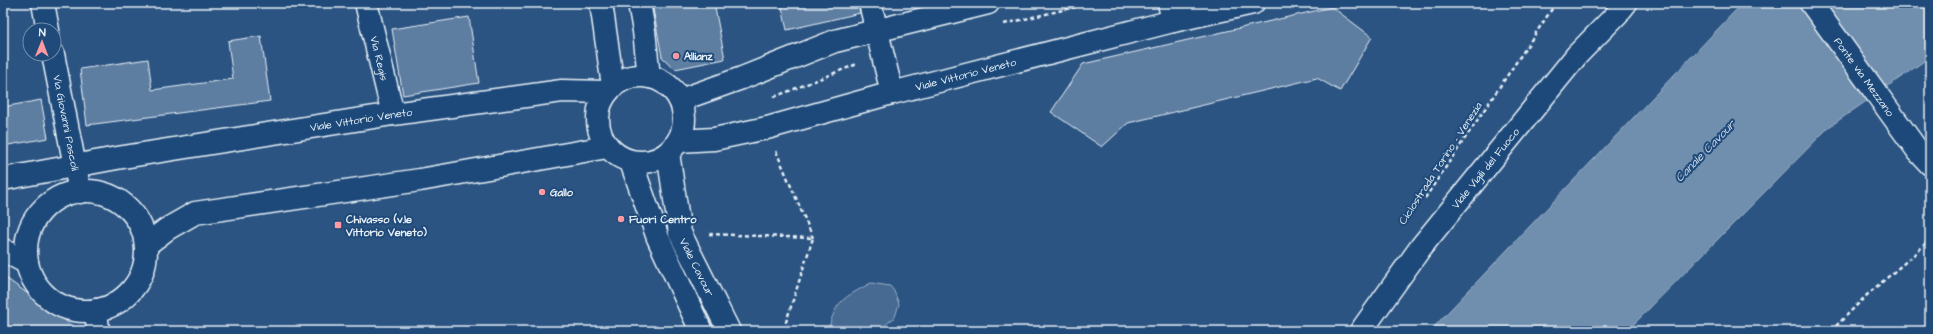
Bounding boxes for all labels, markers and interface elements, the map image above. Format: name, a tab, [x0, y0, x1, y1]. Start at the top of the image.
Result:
north arrow	[22, 22, 62, 62]
text: N	[39, 25, 46, 40]
street label: Ponte via Mezzano	[1830, 34, 1898, 120]
street label: Via Regis	[366, 35, 392, 83]
place label: Allianz	[684, 49, 713, 64]
marker: Allianz	[671, 51, 681, 61]
street label: Viale Vittorio Veneto	[914, 54, 1018, 95]
street label: Via Giovanni Pascoli	[49, 74, 83, 172]
street label: Ciclostrada Torino - Venezia	[1395, 99, 1486, 227]
street label: Viale Vittorio Veneto	[309, 104, 414, 135]
water label: Canale Cavour	[1671, 116, 1740, 186]
street label: Viale Vigili del Fuoco	[1448, 124, 1524, 212]
place label: Gallo	[550, 185, 574, 200]
marker: Gallo	[537, 187, 547, 197]
place label: Chivasso (v.le Vittorio Veneto)	[345, 212, 427, 240]
place label: Fuori Centro	[629, 212, 697, 227]
marker: Fuori Centro	[616, 214, 626, 224]
marker: Chivasso (v.le Vittorio Veneto)	[333, 220, 343, 230]
street label: Viale Cavour	[676, 236, 717, 299]

